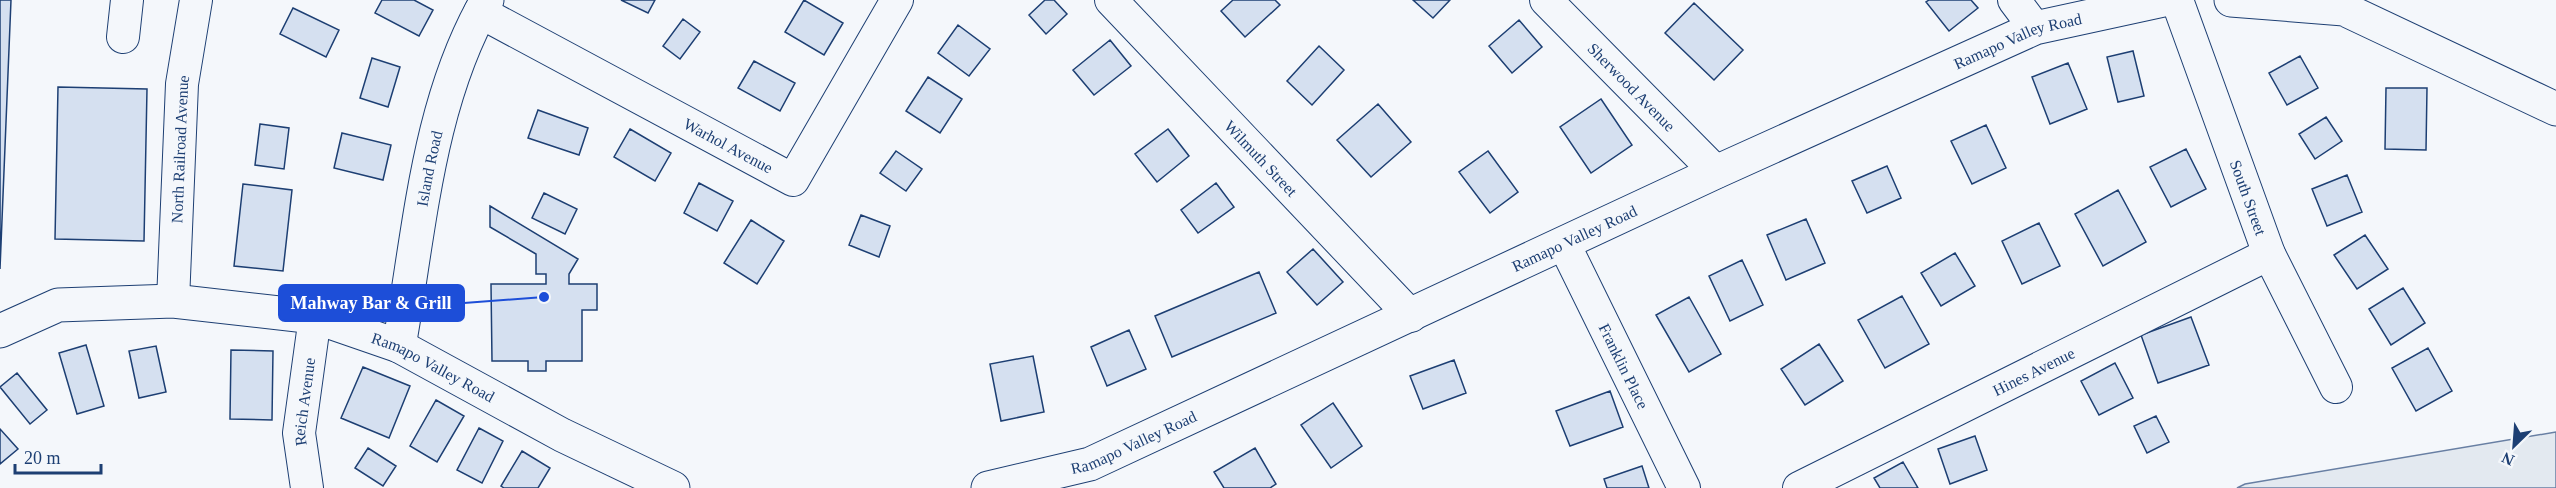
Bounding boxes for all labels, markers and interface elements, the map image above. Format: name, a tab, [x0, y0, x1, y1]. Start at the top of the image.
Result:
street label: Ramapo Valley Road	[1951, 10, 2083, 72]
street label: Sherwood Avenue	[1585, 39, 1679, 134]
street label: North Railroad Avenue	[168, 74, 192, 224]
street label: Warhol Avenue	[681, 115, 776, 176]
street label: Wilmuth Street	[1221, 117, 1301, 200]
street label: Island Road	[413, 129, 445, 208]
street label: South Street	[2227, 158, 2270, 238]
street label: Ramapo Valley Road	[1509, 202, 1639, 275]
callout: Mahway Bar & Grill	[279, 285, 464, 321]
text: Mahway Bar & Grill	[290, 293, 452, 313]
street label: Franklin Place	[1596, 321, 1652, 411]
street label: Ramapo Valley Road	[370, 329, 497, 405]
street label: Hines Avenue	[1990, 344, 2077, 399]
street label: Reich Avenue	[290, 357, 318, 447]
street label: Ramapo Valley Road	[1069, 407, 1199, 477]
north arrow	[2484, 416, 2544, 476]
scale bar	[15, 437, 100, 475]
text: 20 m	[24, 448, 61, 468]
text: N	[2499, 449, 2517, 469]

